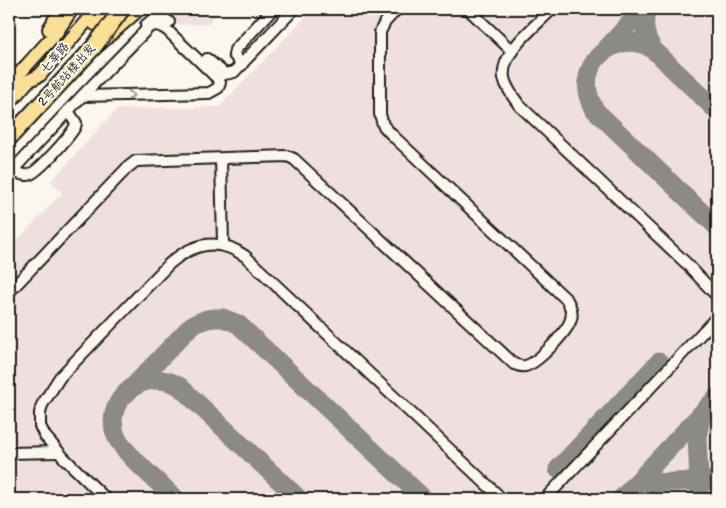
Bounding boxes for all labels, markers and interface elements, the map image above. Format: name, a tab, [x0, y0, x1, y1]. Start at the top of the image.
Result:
street label: 七莘路	[38, 39, 72, 77]
street label: 2号航站楼出发	[35, 41, 99, 109]
one-way arrow	[127, 89, 135, 100]

